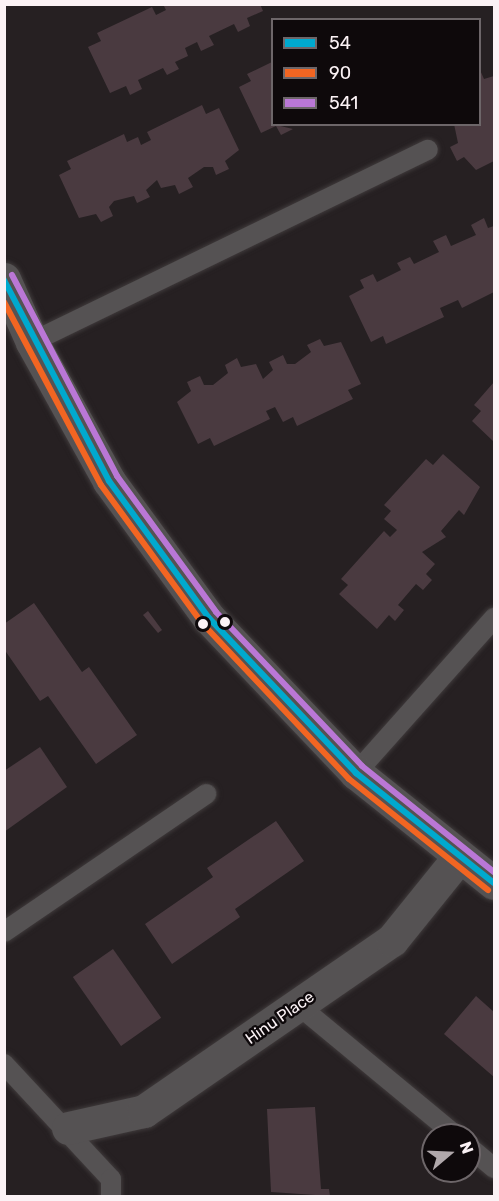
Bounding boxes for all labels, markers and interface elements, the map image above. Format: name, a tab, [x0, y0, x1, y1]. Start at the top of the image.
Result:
legend	[271, 18, 481, 126]
text: 54	[329, 32, 351, 54]
text: 90	[329, 62, 351, 84]
text: 541	[329, 92, 358, 114]
unlabelled marker	[219, 616, 231, 628]
unlabelled marker	[197, 618, 209, 630]
street label: Hinu Place	[242, 987, 318, 1049]
north arrow	[421, 1123, 481, 1183]
text: N	[456, 1139, 477, 1156]

